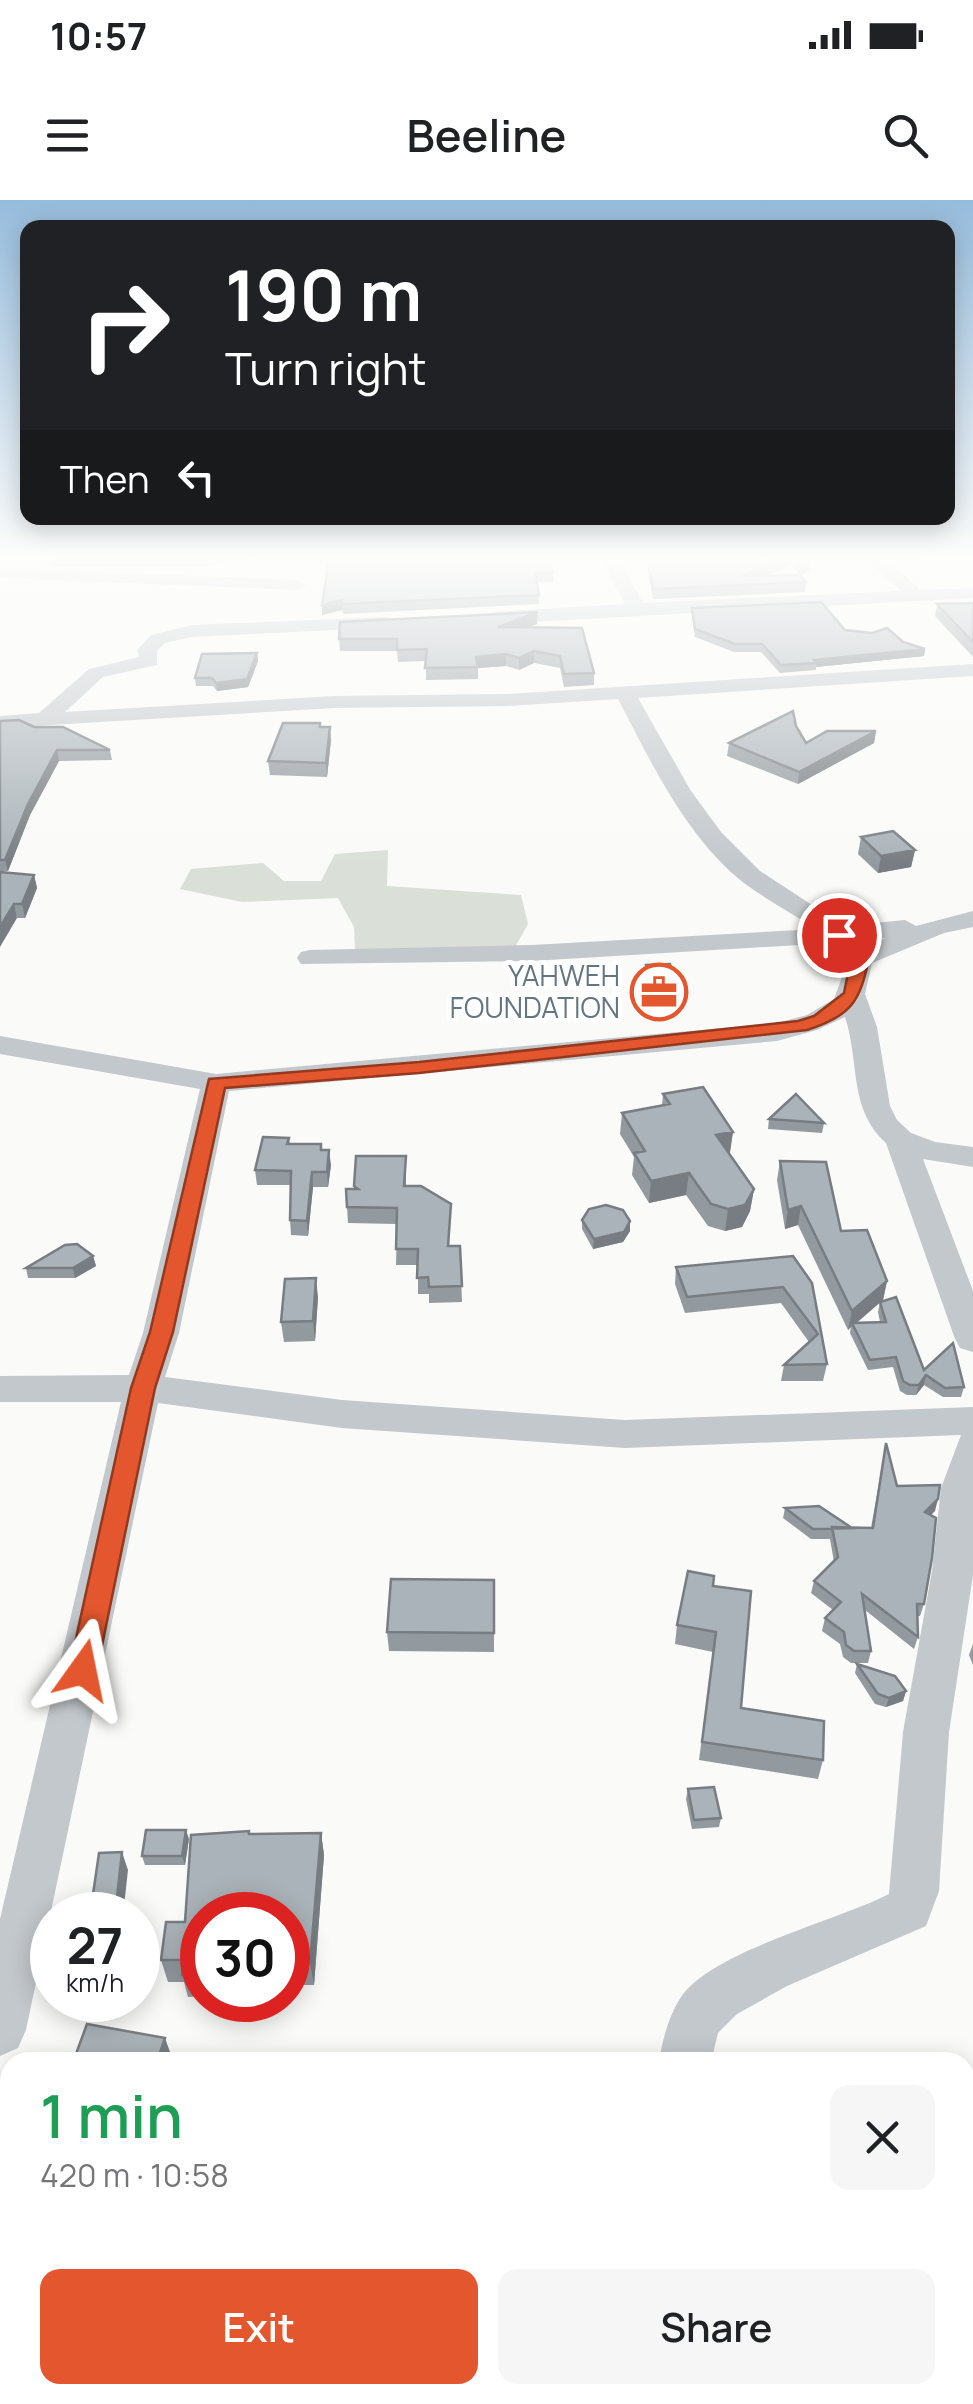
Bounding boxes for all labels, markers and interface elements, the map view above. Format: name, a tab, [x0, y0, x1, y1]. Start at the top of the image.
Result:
text: 10:57	[50, 9, 147, 61]
text: Beeline	[407, 104, 566, 166]
icon: menu	[40, 108, 95, 163]
icon: search	[878, 108, 933, 163]
text: 190 m	[225, 246, 422, 342]
icon: right	[60, 260, 190, 390]
text: Turn right	[225, 337, 426, 399]
icon: left	[169, 450, 224, 505]
text: Then	[60, 452, 149, 504]
pin	[797, 893, 882, 978]
icon: arrive	[812, 908, 867, 963]
place label: YAHWEH FOUNDATION	[450, 956, 620, 1026]
office icon: YAHWEH FOUNDATION	[629, 962, 689, 1022]
position arrow	[31, 1618, 135, 1722]
speed limit sign: 30	[180, 1892, 310, 2022]
text: 27	[67, 1911, 123, 1979]
text: km/h	[66, 1965, 124, 2000]
text: 1 min	[40, 2074, 183, 2156]
button: close	[830, 2085, 935, 2190]
text: 420 m · 10:58	[40, 2153, 229, 2197]
button: Exit	[40, 2269, 478, 2384]
button: Share	[498, 2269, 935, 2384]

